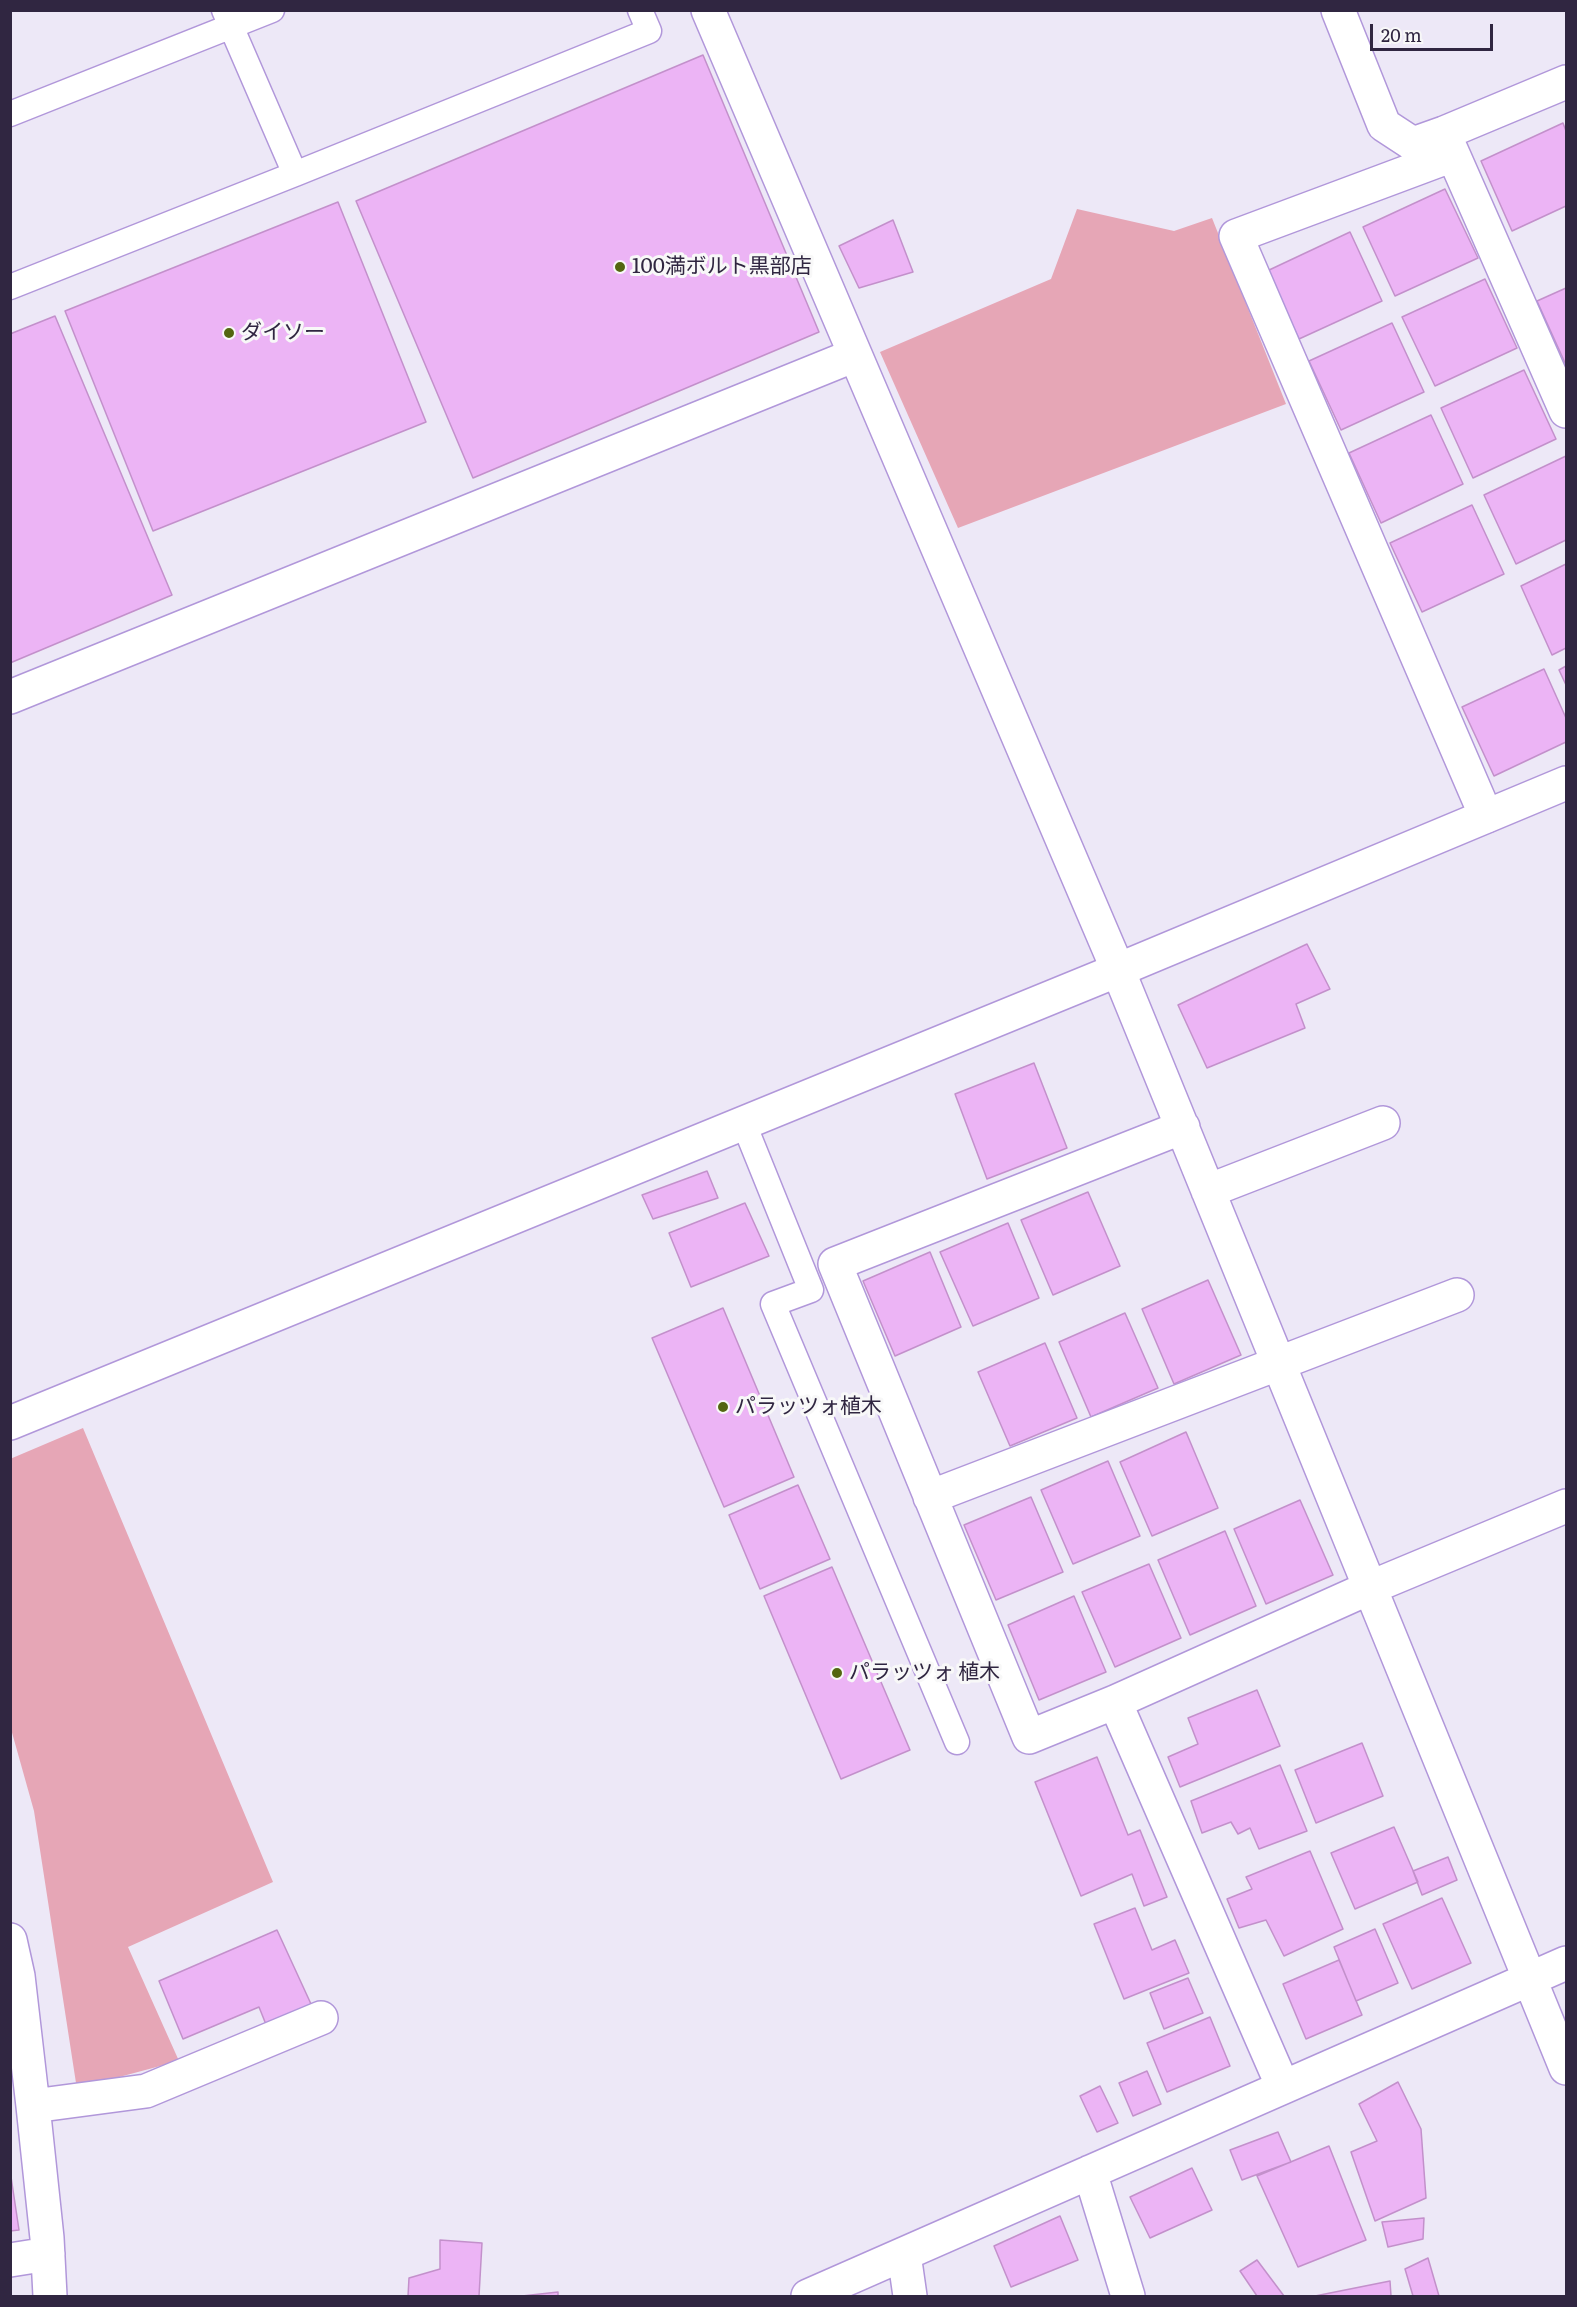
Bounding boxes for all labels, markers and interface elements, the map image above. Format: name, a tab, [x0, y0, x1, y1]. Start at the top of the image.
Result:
scale bar	[1373, 12, 1496, 50]
text: 20 m	[1381, 21, 1422, 48]
place label: 100満ボルト黒部店	[632, 254, 812, 280]
marker: 100満ボルト黒部店	[613, 260, 627, 274]
place label: ダイソー	[241, 320, 325, 346]
marker: ダイソー	[222, 326, 236, 340]
place label: パラッツォ植木	[735, 1394, 882, 1420]
marker: パラッツォ植木	[716, 1400, 730, 1414]
place label: パラッツォ 植木	[849, 1660, 1000, 1686]
marker: パラッツォ 植木	[830, 1666, 844, 1680]

